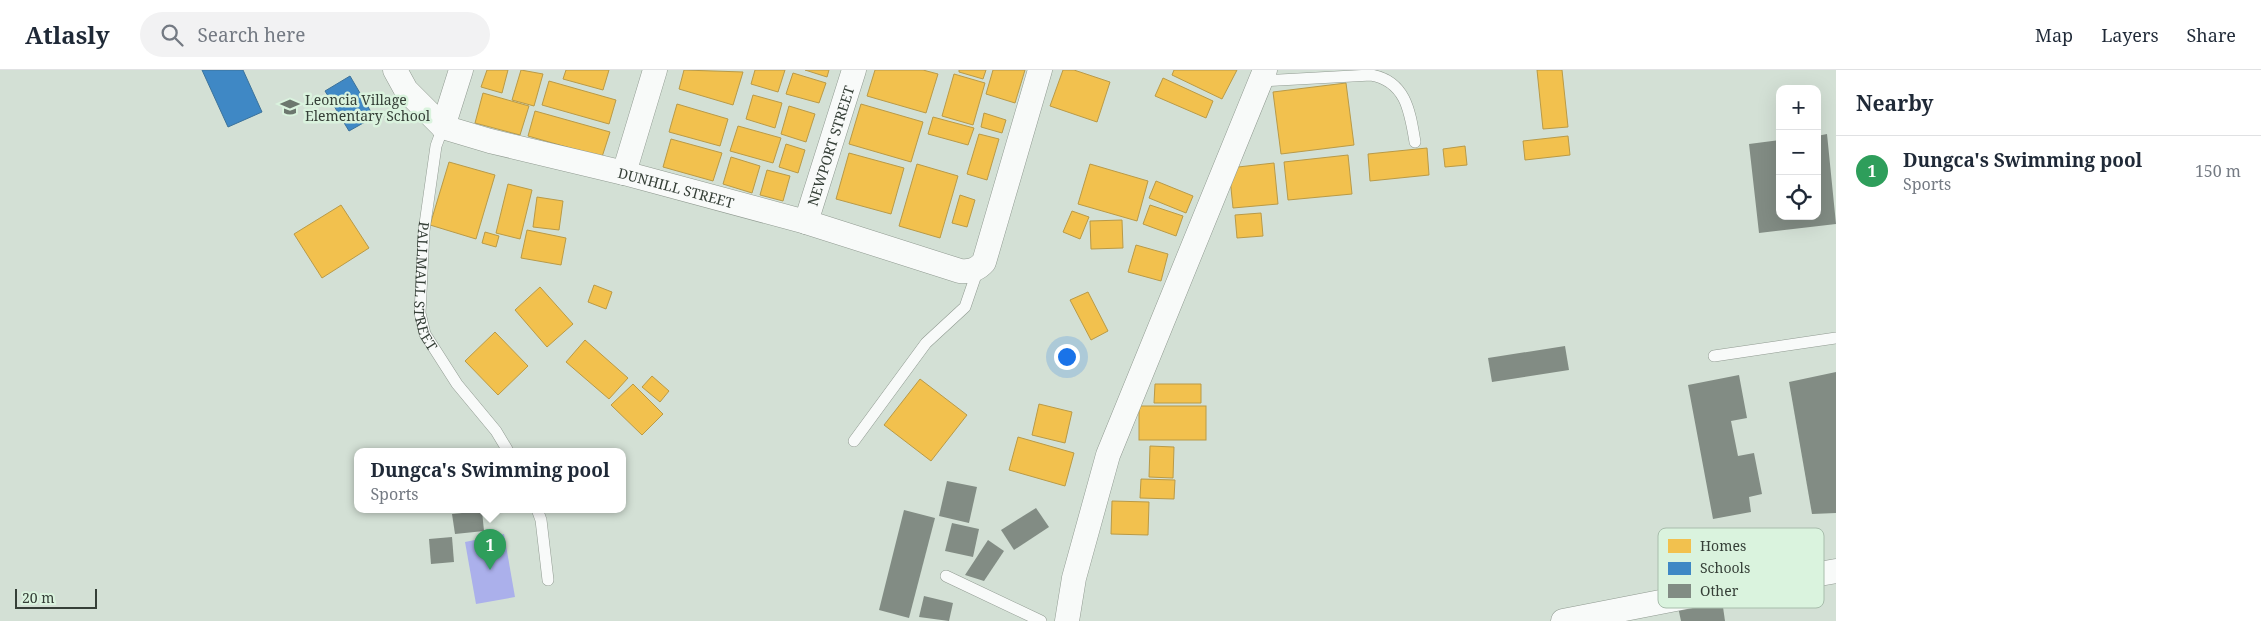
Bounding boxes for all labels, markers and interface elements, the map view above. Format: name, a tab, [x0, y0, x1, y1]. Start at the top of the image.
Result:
search box	[140, 12, 490, 57]
text: Atlasly	[25, 18, 110, 51]
icon: search	[158, 21, 186, 49]
text: Search here	[198, 22, 305, 48]
text: Map	[2035, 23, 2073, 47]
text: Layers	[2101, 23, 2159, 47]
text: Share	[2187, 23, 2236, 47]
street label: NEWPORT STREET	[802, 83, 858, 208]
map controls	[1776, 85, 1821, 220]
button: +	[1776, 85, 1821, 130]
text: Nearby	[1856, 89, 1934, 117]
place label: Leoncia Village Elementary School	[305, 90, 431, 125]
school or university icon: Leoncia Village Elementary School	[279, 96, 301, 118]
button: −	[1776, 130, 1821, 175]
text: Dungca's Swimming pool	[1903, 147, 2142, 173]
text: 1	[1867, 160, 1877, 182]
text: 150 m	[2195, 160, 2241, 182]
street label: DUNHILL STREET	[616, 162, 737, 212]
text: Sports	[1903, 173, 1951, 195]
button: locate	[1776, 175, 1821, 220]
street label: PALLMALL STREET	[410, 220, 443, 354]
your location	[1054, 344, 1080, 370]
popup	[354, 448, 626, 513]
text: Dungca's Swimming pool	[370, 457, 610, 483]
text: Sports	[370, 483, 419, 505]
legend	[1658, 528, 1824, 608]
pin: 1	[474, 529, 506, 570]
text: Homes	[1700, 536, 1746, 555]
text: Schools	[1700, 558, 1750, 577]
text: Other	[1700, 581, 1739, 600]
scale bar	[15, 586, 98, 609]
text: 20 m	[22, 588, 55, 607]

